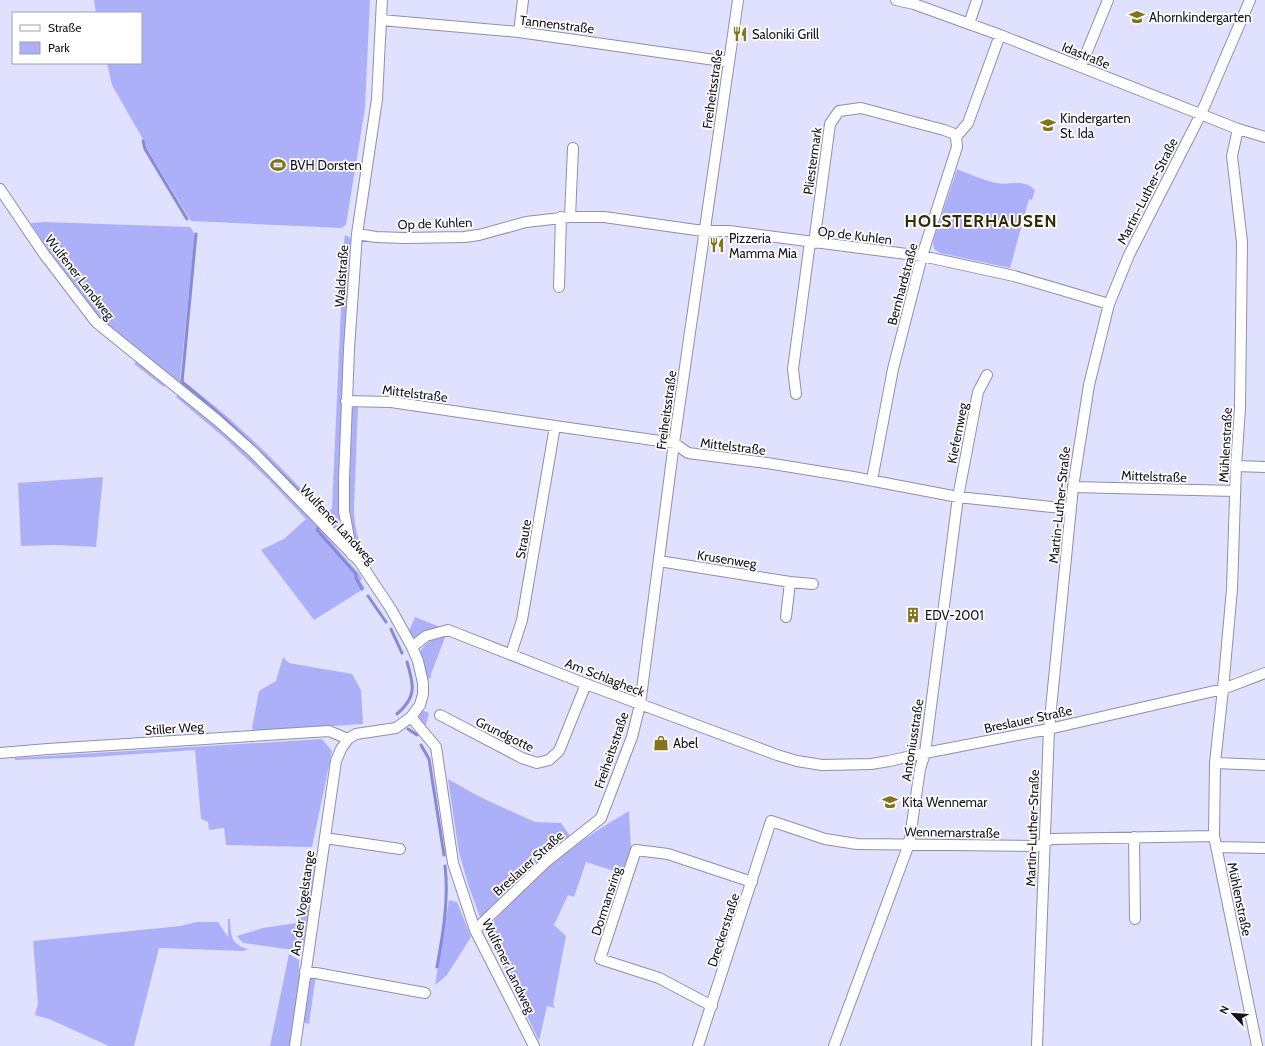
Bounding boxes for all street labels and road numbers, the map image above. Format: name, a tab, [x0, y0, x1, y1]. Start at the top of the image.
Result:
street label: Tannenstraße	[519, 11, 596, 37]
street label: Idastraße	[1059, 38, 1113, 72]
street label: Freiheitsstraße	[699, 48, 726, 130]
street label: Pliestermark	[799, 126, 825, 196]
street label: Martin-Luther-Straße	[1113, 135, 1181, 247]
street label: Op de Kuhlen	[397, 214, 473, 232]
street label: Op de Kuhlen	[817, 223, 893, 247]
street label: Wulfener Landweg	[42, 231, 118, 323]
street label: Bernhardstraße	[883, 241, 921, 327]
street label: Waldstraße	[331, 244, 351, 308]
street label: Freiheitsstraße	[653, 369, 680, 451]
street label: Mittelstraße	[381, 381, 449, 405]
street label: Kiefernweg	[943, 401, 971, 465]
street label: Mühlenstraße	[1215, 407, 1235, 483]
street label: Mittelstraße	[699, 434, 767, 458]
street label: Martin-Luther-Straße	[1045, 445, 1073, 564]
street label: Mittelstraße	[1121, 467, 1187, 485]
street label: Wulfener Landweg	[297, 481, 379, 568]
street label: Straute	[512, 518, 534, 560]
street label: Krusenweg	[696, 546, 758, 572]
street label: Am Schlagheck	[563, 654, 647, 700]
street label: Antoniusstraße	[898, 697, 926, 782]
street label: Breslauer Straße	[983, 702, 1074, 736]
street label: Freiheitsstraße	[590, 709, 632, 790]
street label: Grundgotte	[473, 713, 537, 755]
street label: Stiller Weg	[144, 718, 205, 738]
street label: Martin-Luther-Straße	[1022, 769, 1042, 887]
street label: Wennemarstraße	[904, 823, 1000, 841]
street label: Breslauer Straße	[489, 827, 567, 899]
street label: An der Vogelstange	[287, 849, 317, 957]
street label: Mühlenstraße	[1224, 861, 1256, 938]
street label: Dormansring	[587, 864, 625, 937]
street label: Dreckerstraße	[704, 891, 742, 969]
street label: Wulfener Landweg	[479, 916, 539, 1016]

